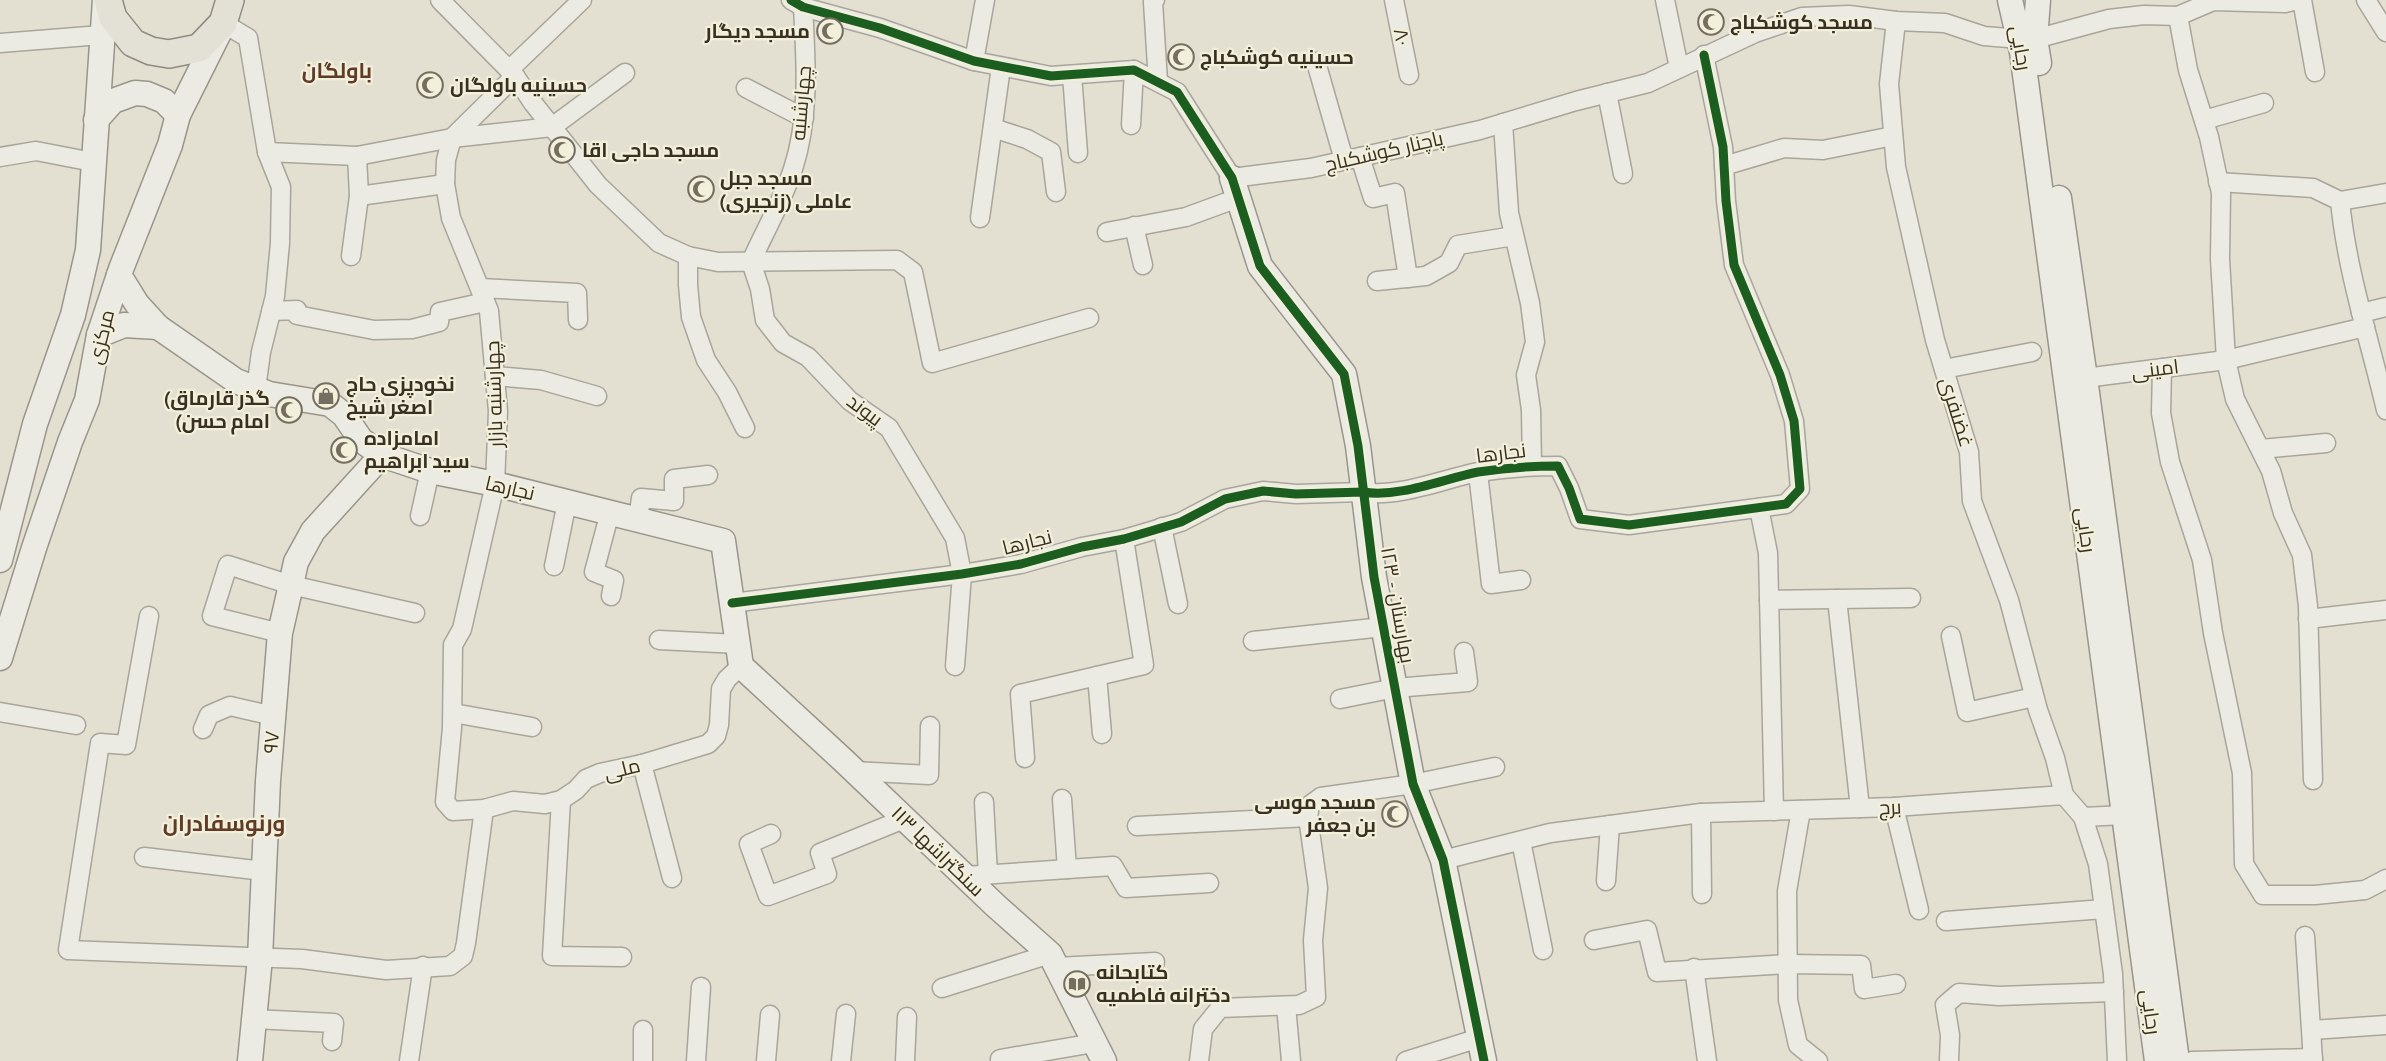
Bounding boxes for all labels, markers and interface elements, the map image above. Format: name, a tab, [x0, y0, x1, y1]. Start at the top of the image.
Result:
mosque icon: مسجد کوشکباج	[1696, 7, 1726, 37]
place label: مسجد کوشکباج	[1730, 10, 1873, 36]
mosque icon: مسجد دیگار	[815, 16, 845, 46]
place label: مسجد دیگار	[704, 19, 810, 43]
street label: رجایی	[2004, 24, 2037, 73]
street label: ۸۰	[1389, 26, 1415, 48]
mosque icon: حسینیه کوشکباج	[1166, 42, 1196, 72]
place label: حسینیه کوشکباج	[1200, 45, 1354, 71]
district label: باولگان	[302, 58, 372, 84]
street label: چهارشنبه	[786, 64, 817, 142]
mosque icon: حسینیه باولگان	[415, 70, 445, 100]
place label: حسینیه باولگان	[450, 73, 587, 97]
street label: پاچنار کوشکباج	[1322, 126, 1447, 178]
mosque icon: مسجد حاجی اقا	[547, 135, 577, 165]
place label: مسجد حاجی اقا	[582, 138, 719, 162]
place label: مسجد جبل عاملی (زنجیری)	[720, 166, 852, 213]
mosque icon: مسجد جبل عاملی (زنجیری)	[686, 174, 716, 204]
street label: مرکزی	[83, 307, 120, 367]
street label: چهارشنبه بازار	[480, 340, 509, 449]
street label: امینی	[2130, 354, 2180, 385]
place label: نخودپزی حاج اصغر شیخ	[346, 372, 455, 421]
street label: غضنفری	[1934, 374, 1979, 450]
shop icon: نخودپزی حاج اصغر شیخ	[311, 381, 341, 411]
place label: (گذر قارماق (امام حسن	[164, 386, 270, 435]
street label: پیوند	[842, 389, 888, 432]
mosque icon: (گذر قارماق (امام حسن	[274, 395, 304, 425]
place label: امامزاده سید ابراهیم	[364, 426, 470, 475]
mosque icon: امامزاده سید ابراهیم	[329, 435, 359, 465]
street label: نجارها	[1475, 438, 1527, 468]
street label: نجارها	[483, 471, 537, 505]
street label: رجایی	[2070, 506, 2101, 554]
street label: نجارها	[1000, 524, 1054, 560]
street label: بهارستان - ۱۲۳	[1375, 545, 1420, 665]
street label: ۹۷	[258, 730, 284, 754]
street label: ملی	[601, 753, 643, 786]
place label: مسجد موسی بن جعفر	[1254, 790, 1376, 837]
street label: برج	[1878, 794, 1902, 822]
mosque icon: مسجد موسی بن جعفر	[1380, 799, 1410, 829]
street label: سنگتراشها ۱۱۳	[886, 801, 989, 902]
district label: ورنوسفادران	[163, 810, 285, 837]
place label: کتابحانه دخترانه فاطمیه	[1096, 960, 1230, 1007]
library icon: کتابحانه دخترانه فاطمیه	[1062, 969, 1092, 999]
street label: رجایی	[2135, 988, 2166, 1036]

